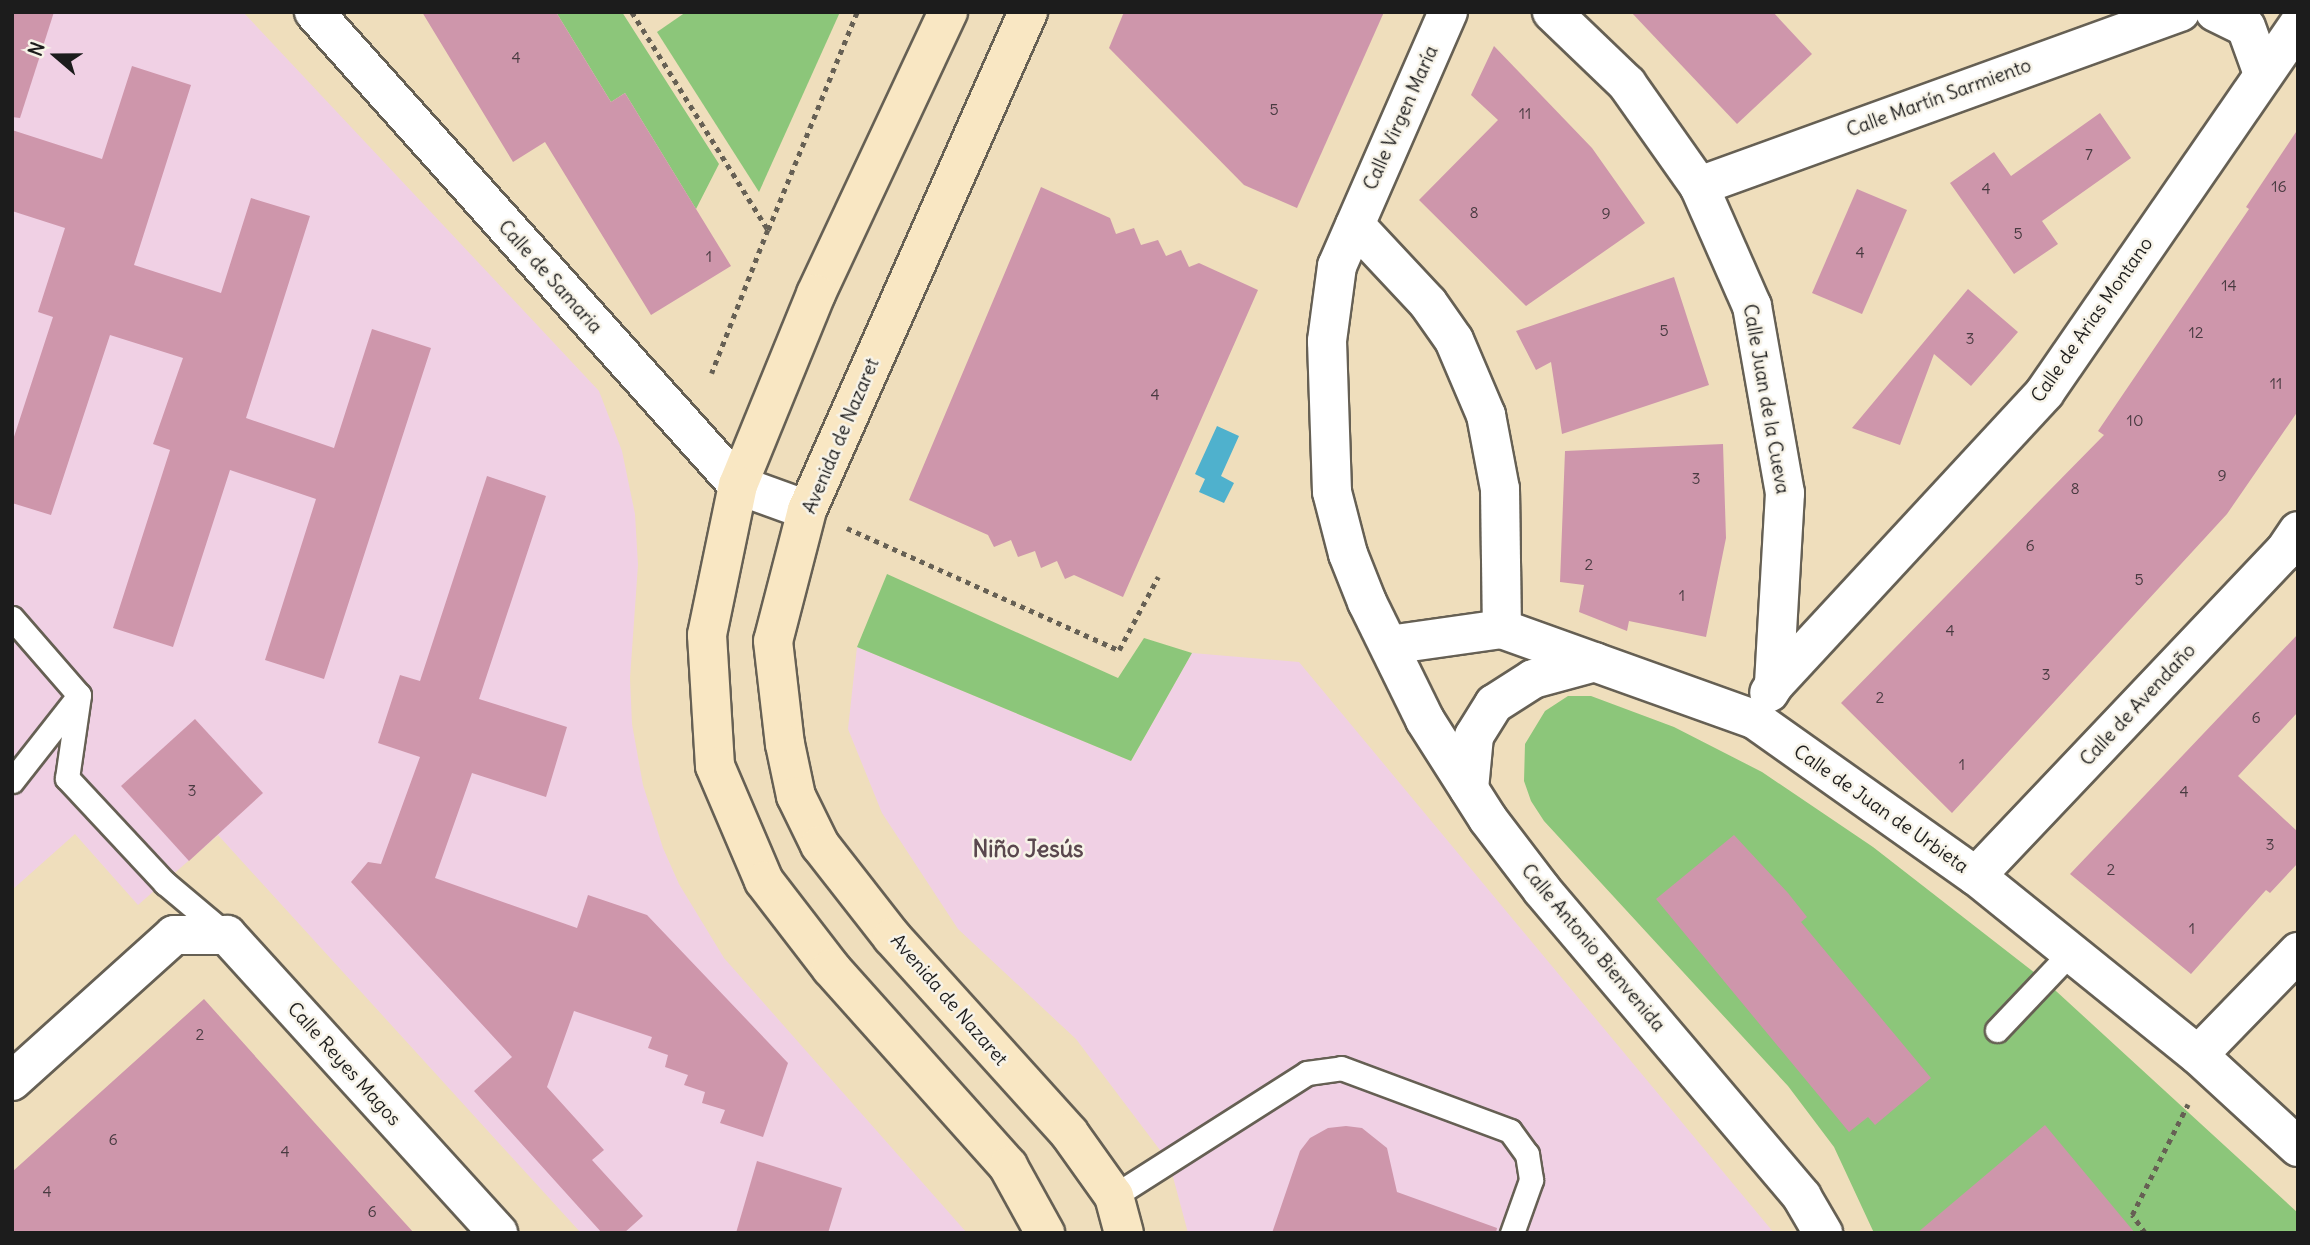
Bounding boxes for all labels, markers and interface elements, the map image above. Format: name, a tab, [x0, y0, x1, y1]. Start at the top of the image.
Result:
north arrow	[21, 21, 91, 91]
text: N	[23, 39, 50, 59]
street label: Calle Virgen María	[1359, 42, 1443, 194]
house number: 4	[511, 47, 521, 67]
street label: Calle Martín Sarmiento	[1844, 54, 2034, 142]
house number: 5	[1269, 99, 1279, 119]
house number: 11	[1519, 103, 1531, 123]
house number: 7	[2085, 144, 2093, 164]
house number: 16	[2271, 176, 2287, 196]
house number: 4	[1981, 178, 1991, 198]
house number: 8	[1469, 202, 1479, 222]
house number: 9	[1601, 203, 1611, 223]
street label: Calle de Samaria	[493, 216, 607, 338]
house number: 5	[2013, 223, 2023, 243]
street label: Calle de Arias Montano	[2026, 233, 2158, 407]
house number: 4	[1855, 242, 1865, 262]
house number: 1	[706, 246, 712, 266]
house number: 14	[2221, 275, 2237, 295]
street label: Calle Juan de la Cueva	[1738, 302, 1794, 496]
house number: 5	[1659, 320, 1669, 340]
house number: 12	[2188, 322, 2204, 342]
house number: 3	[1965, 328, 1975, 348]
street label: Avenida de Nazaret	[798, 355, 884, 517]
house number: 11	[2270, 373, 2282, 393]
house number: 4	[1150, 384, 1160, 404]
house number: 10	[2127, 410, 2143, 430]
house number: 9	[2217, 465, 2227, 485]
house number: 3	[1691, 468, 1701, 488]
house number: 8	[2070, 478, 2080, 498]
house number: 6	[2025, 535, 2035, 555]
house number: 2	[1585, 554, 1593, 574]
house number: 5	[2134, 569, 2144, 589]
house number: 1	[1679, 585, 1685, 605]
house number: 4	[1945, 620, 1955, 640]
street label: Calle de Avendaño	[2076, 639, 2200, 771]
house number: 3	[2041, 664, 2051, 684]
house number: 2	[1876, 687, 1884, 707]
house number: 6	[2251, 707, 2261, 727]
street label: Calle de Juan de Urbieta	[1789, 740, 1973, 878]
house number: 1	[1959, 754, 1965, 774]
house number: 3	[187, 780, 197, 800]
house number: 4	[2179, 781, 2189, 801]
house number: 3	[2265, 834, 2275, 854]
district label: Niño Jesús	[972, 835, 1084, 863]
house number: 2	[2107, 859, 2115, 879]
street label: Calle Antonio Bienvenida	[1516, 860, 1670, 1036]
house number: 1	[2189, 918, 2195, 938]
street label: Avenida de Nazaret	[886, 930, 1012, 1070]
street label: Calle Reyes Magos	[282, 997, 406, 1131]
house number: 2	[196, 1024, 204, 1044]
house number: 6	[108, 1129, 118, 1149]
house number: 4	[280, 1141, 290, 1161]
house number: 4	[42, 1181, 52, 1201]
house number: 6	[367, 1201, 377, 1221]

